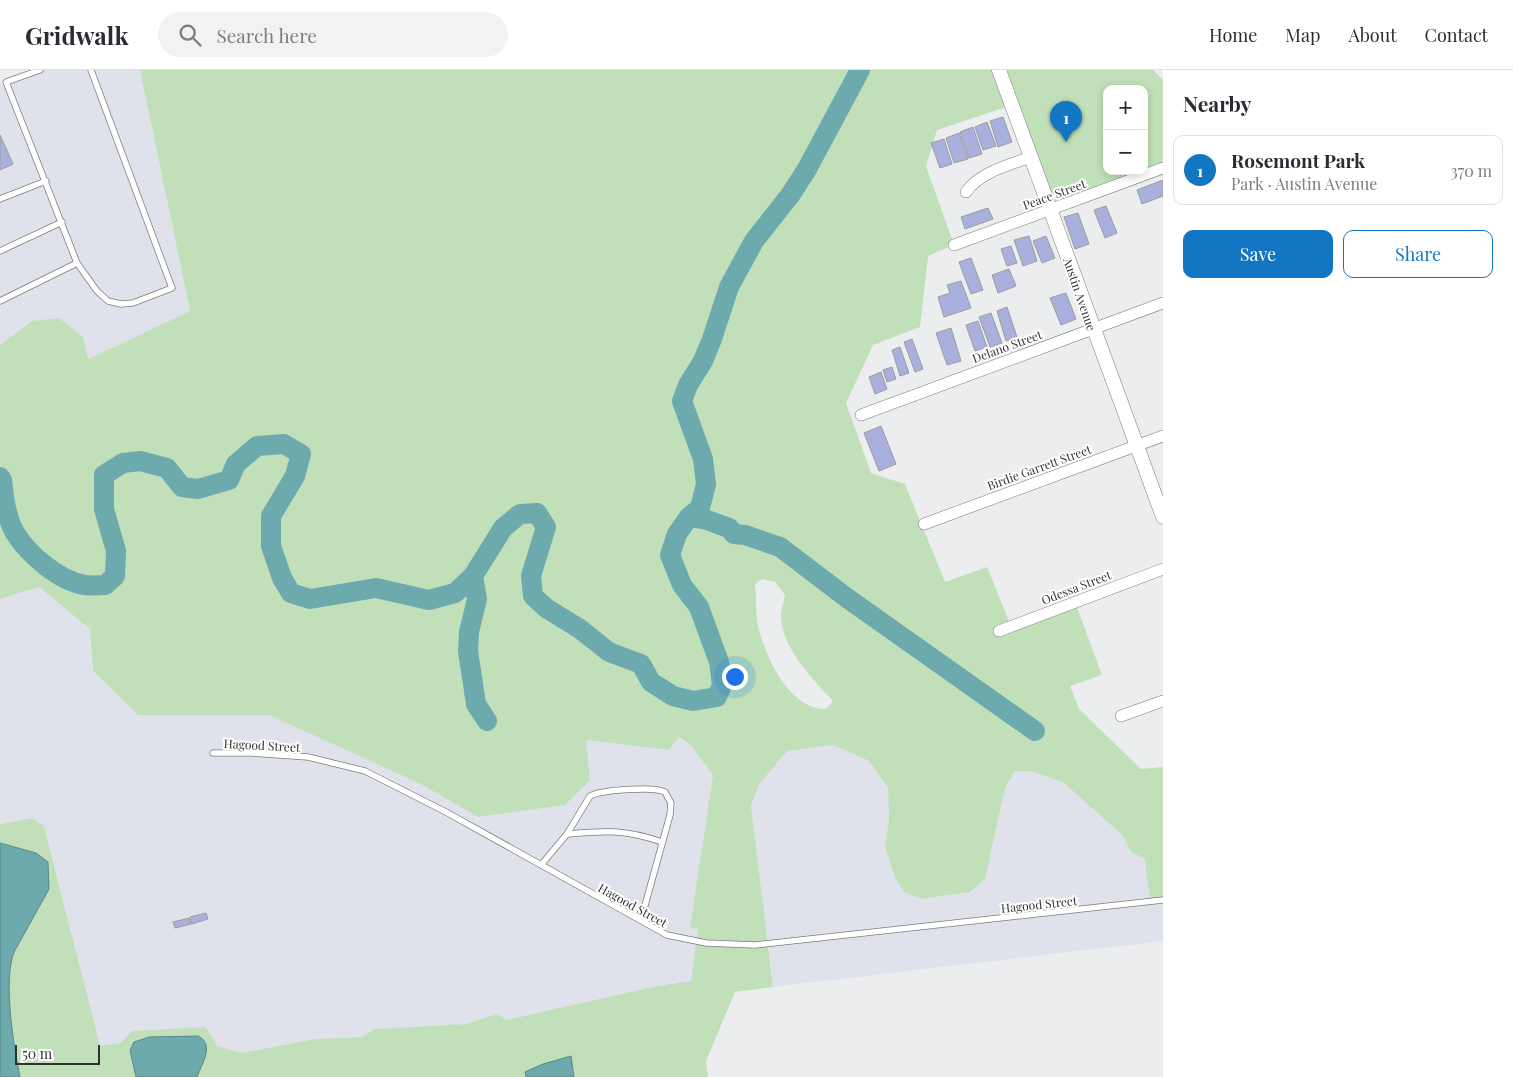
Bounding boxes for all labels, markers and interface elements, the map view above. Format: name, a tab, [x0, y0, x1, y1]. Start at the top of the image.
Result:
search box	[158, 12, 508, 57]
text: Gridwalk	[25, 19, 128, 51]
icon: search	[176, 21, 204, 49]
text: Search here	[216, 22, 317, 48]
text: Home	[1209, 23, 1257, 47]
text: Map	[1285, 23, 1320, 47]
text: About	[1348, 23, 1397, 47]
text: Contact	[1425, 23, 1488, 47]
map controls	[1103, 85, 1148, 175]
button: +	[1103, 85, 1148, 130]
text: Nearby	[1183, 89, 1252, 117]
pin: 1	[1050, 101, 1082, 142]
button: −	[1103, 130, 1148, 175]
text: Rosemont Park	[1231, 147, 1365, 173]
text: 1	[1197, 160, 1203, 181]
text: 370 m	[1450, 160, 1492, 181]
text: Park · Austin Avenue	[1231, 173, 1377, 194]
street label: Peace Street	[1020, 175, 1088, 213]
button: Save	[1183, 230, 1333, 278]
button: Share	[1343, 230, 1493, 278]
street label: Austin Avenue	[1060, 254, 1100, 333]
street label: Delano Street	[970, 326, 1045, 366]
street label: Birdie Garrett Street	[985, 441, 1094, 493]
street label: Odessa Street	[1039, 566, 1114, 608]
your location	[722, 664, 748, 690]
street label: Hagood Street	[223, 735, 301, 755]
street label: Hagood Street	[596, 879, 671, 931]
street label: Hagood Street	[1000, 892, 1079, 916]
scale bar	[15, 1042, 100, 1065]
text: 50 m	[22, 1044, 52, 1063]

